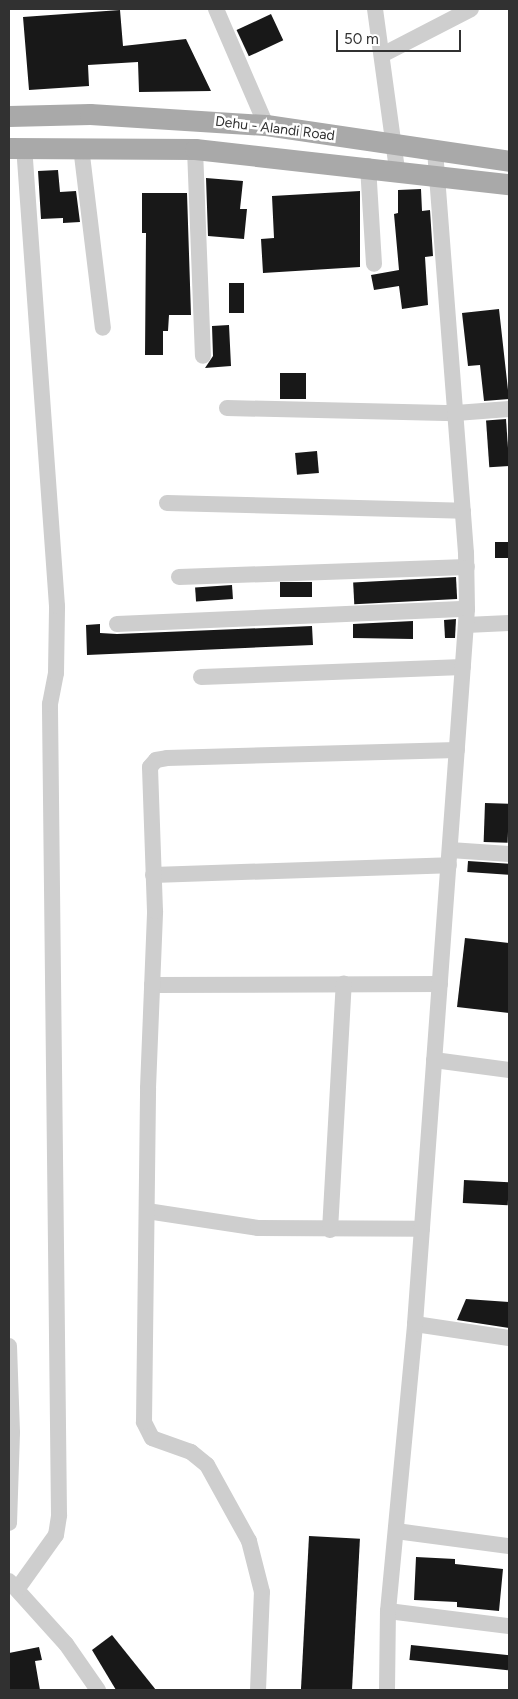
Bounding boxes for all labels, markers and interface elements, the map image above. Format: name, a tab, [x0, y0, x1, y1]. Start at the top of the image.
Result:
scale bar	[338, 20, 463, 52]
text: 50 m	[344, 30, 379, 48]
street label: Dehu - Alandi Road	[214, 113, 336, 145]

